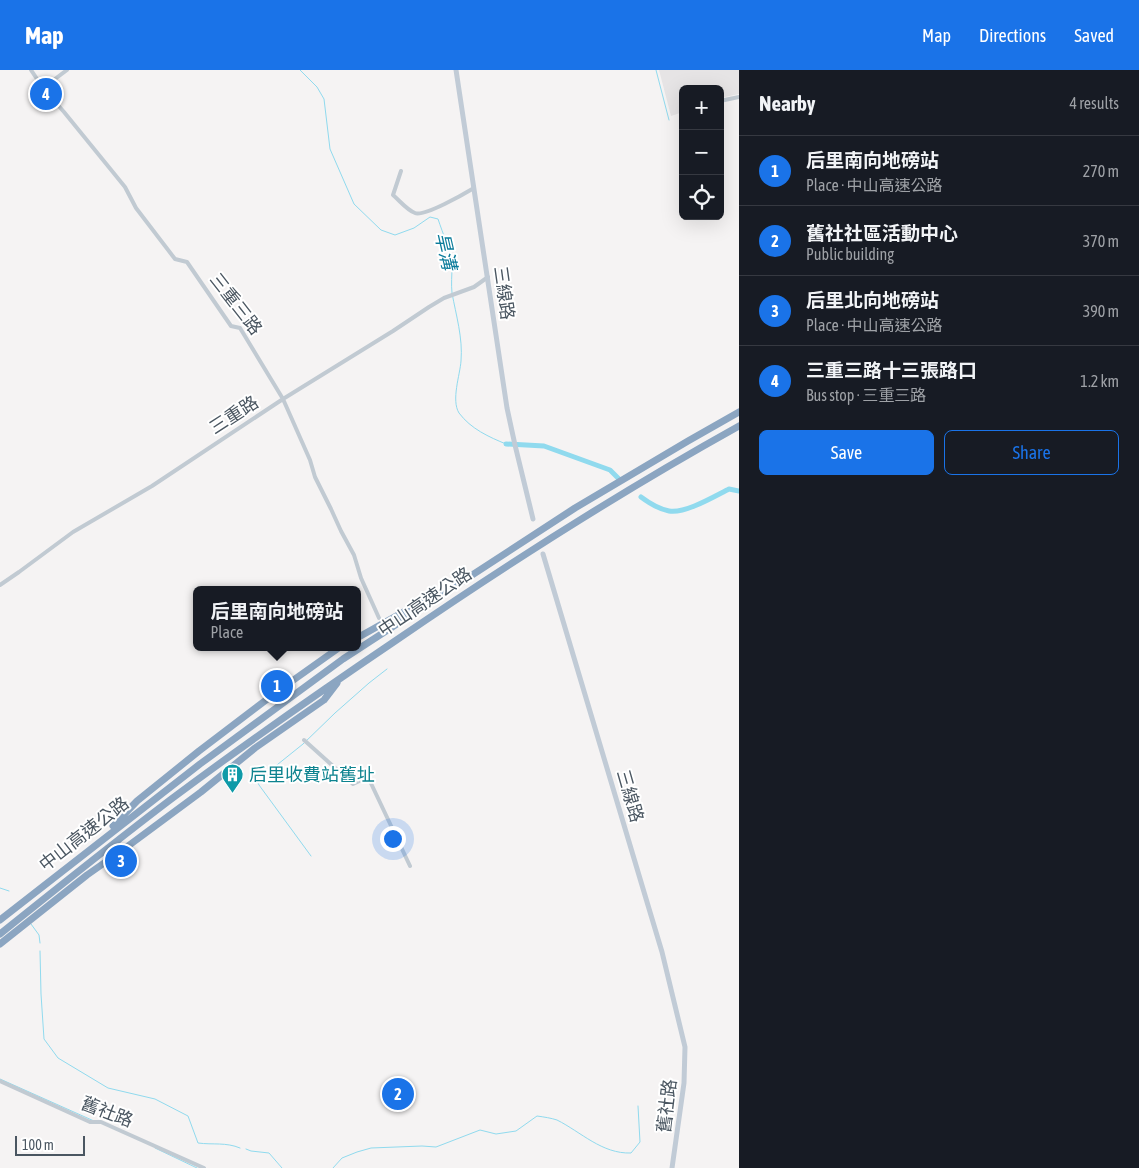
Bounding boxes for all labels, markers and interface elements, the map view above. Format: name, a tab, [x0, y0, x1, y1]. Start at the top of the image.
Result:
text: Map	[25, 22, 64, 49]
text: Map	[922, 25, 951, 46]
text: Directions	[979, 25, 1046, 46]
text: Saved	[1074, 25, 1114, 46]
pin: 4	[30, 75, 62, 113]
map controls	[679, 85, 724, 220]
button: +	[679, 85, 724, 130]
text: Nearby	[759, 91, 815, 115]
text: 4 results	[1069, 94, 1119, 112]
button: −	[679, 130, 724, 175]
text: 后里南向地磅站	[806, 149, 939, 171]
text: 1	[771, 162, 779, 180]
text: 270 m	[1083, 162, 1119, 180]
button: locate	[679, 175, 724, 220]
text: Place · 中山高速公路	[806, 176, 943, 194]
text: 舊社社區活動中心	[806, 222, 958, 244]
water label: 旱溝	[431, 230, 462, 275]
text: 2	[771, 232, 779, 250]
text: 370 m	[1083, 232, 1119, 250]
text: Public building	[806, 245, 894, 263]
street label: 三線路	[490, 265, 519, 321]
street label: 三重三路	[206, 269, 267, 339]
text: 后里北向地磅站	[806, 289, 939, 311]
text: 3	[771, 302, 779, 320]
text: 390 m	[1083, 302, 1119, 320]
text: Place · 中山高速公路	[806, 316, 943, 334]
text: 三重三路十三張路口	[806, 359, 977, 381]
text: 4	[771, 372, 779, 390]
text: 1.2 km	[1080, 372, 1119, 390]
text: Bus stop · 三重三路	[806, 386, 926, 404]
street label: 三重路	[205, 391, 262, 438]
button: Save	[759, 430, 934, 475]
button: Share	[944, 430, 1119, 475]
street label: 中山高速公路	[374, 563, 475, 640]
popup	[193, 586, 361, 651]
text: 后里南向地磅站	[210, 600, 344, 622]
text: Place	[210, 623, 243, 641]
pin: 1	[261, 667, 293, 705]
building icon: 后里收費站舊址	[221, 763, 245, 794]
place label: 后里收費站舊址	[249, 764, 375, 785]
street label: 三線路	[613, 767, 648, 825]
street label: 中山高速公路	[35, 792, 133, 875]
your location	[380, 826, 406, 852]
pin: 3	[105, 842, 137, 880]
pin: 2	[382, 1075, 414, 1113]
street label: 舊社路	[653, 1078, 680, 1134]
street label: 舊社路	[78, 1092, 136, 1131]
scale bar	[15, 1133, 85, 1156]
text: 100 m	[22, 1137, 54, 1153]

